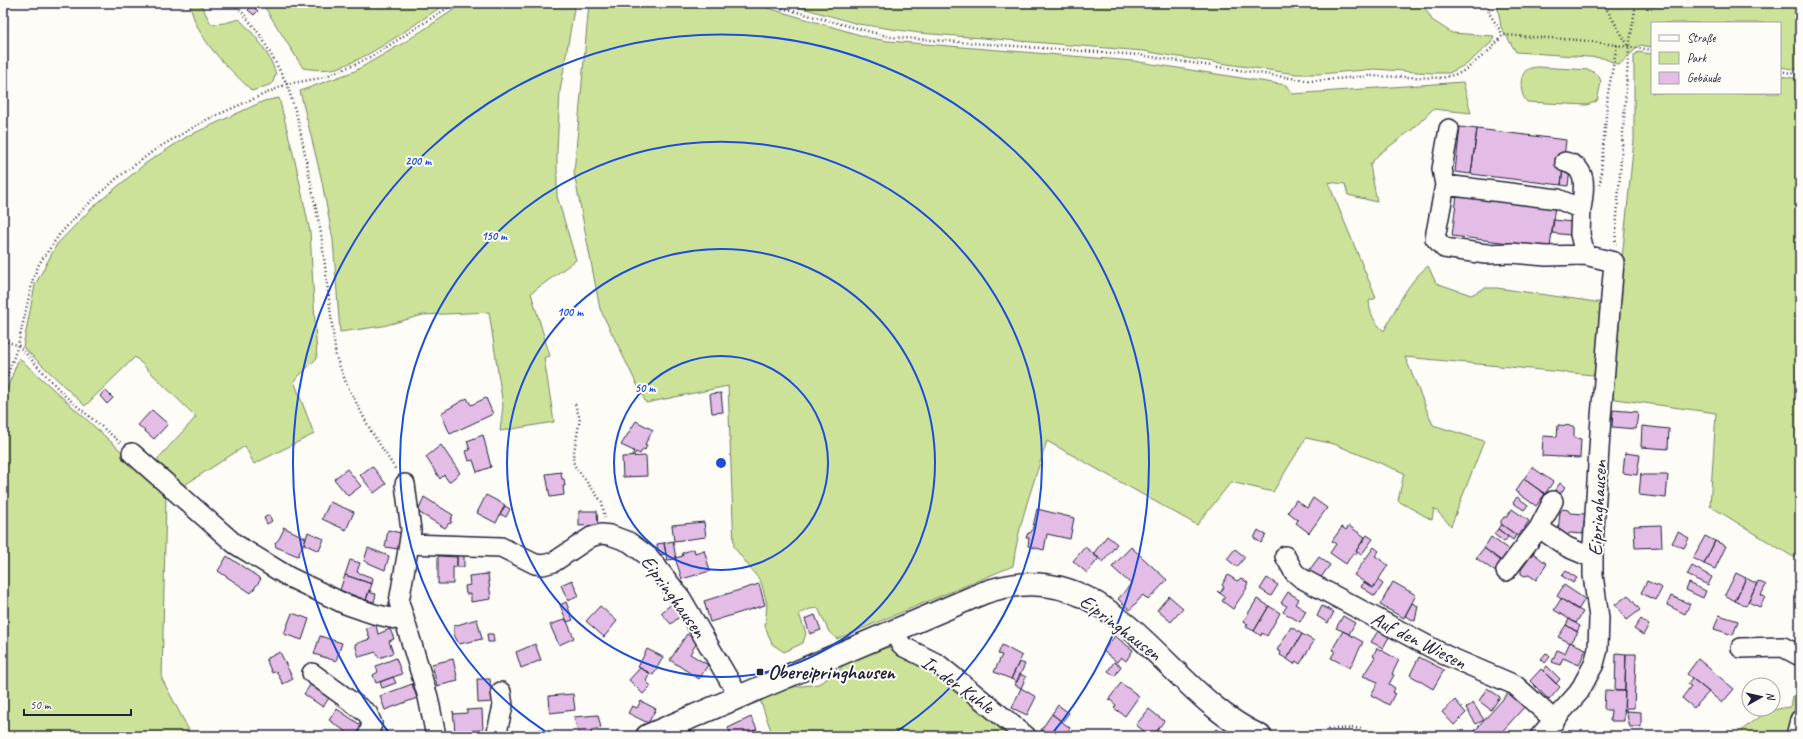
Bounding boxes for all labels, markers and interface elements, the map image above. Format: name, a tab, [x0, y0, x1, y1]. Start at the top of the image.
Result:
legend	[1651, 22, 1781, 94]
text: Straße	[1687, 30, 1716, 46]
text: Park	[1687, 50, 1708, 66]
text: Gebäude	[1687, 70, 1721, 86]
text: 200 m	[405, 153, 432, 169]
text: 150 m	[481, 228, 508, 244]
text: 100 m	[557, 304, 584, 320]
text: 50 m	[635, 380, 656, 396]
centre of rings	[714, 456, 728, 470]
street label: Eipringhausen	[1583, 458, 1613, 557]
street label: Eipringhausen	[635, 550, 712, 643]
street label: Eipringhausen	[1075, 589, 1167, 667]
street label: Auf den Wiesen	[1367, 606, 1471, 675]
street label: In der Kuhle	[916, 650, 1000, 720]
place label: Obereipringhausen	[768, 660, 896, 685]
marker: Obereipringhausen	[755, 667, 765, 677]
north arrow	[1741, 677, 1781, 717]
scale bar	[24, 691, 131, 717]
text: N	[1763, 691, 1779, 702]
text: 50 m	[30, 697, 52, 713]

